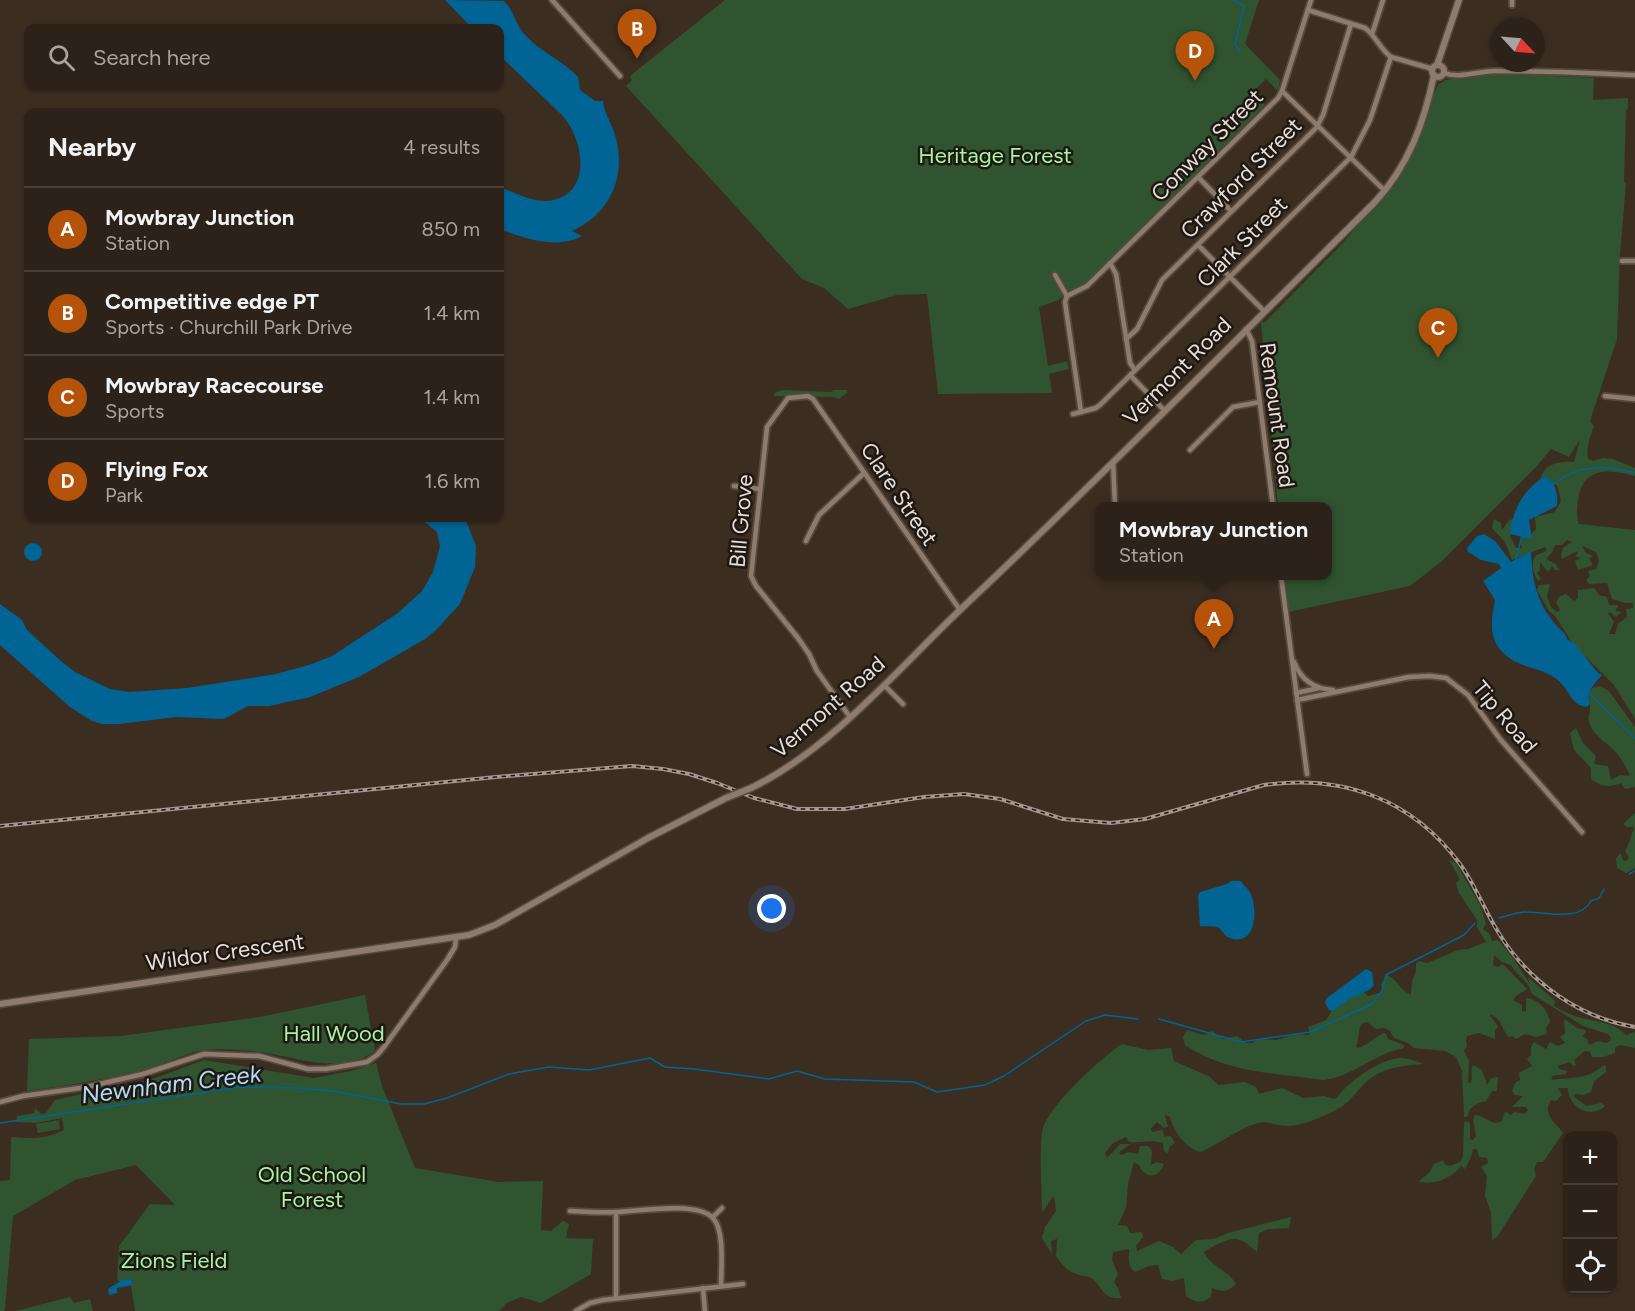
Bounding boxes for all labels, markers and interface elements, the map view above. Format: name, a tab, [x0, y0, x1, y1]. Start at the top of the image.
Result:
pin: B	[618, 10, 656, 59]
north arrow	[1491, 18, 1545, 72]
search box	[24, 24, 504, 90]
pin: D	[1176, 32, 1214, 81]
icon: search	[45, 41, 78, 74]
text: Search here	[93, 44, 211, 71]
street label: Conway Street	[1145, 83, 1269, 207]
street label: Crawford Street	[1175, 112, 1307, 244]
text: Nearby	[48, 131, 136, 163]
text: 4 results	[403, 135, 480, 159]
park label: Heritage Forest	[918, 142, 1072, 169]
street label: Clark Street	[1191, 191, 1293, 293]
text: Mowbray Junction	[105, 204, 294, 231]
text: A	[60, 217, 75, 241]
text: 850 m	[421, 217, 480, 241]
text: Station	[105, 231, 170, 255]
text: Competitive edge PT	[105, 288, 319, 315]
text: B	[61, 301, 74, 325]
text: 1.4 km	[424, 301, 480, 325]
pin: C	[1418, 308, 1458, 358]
street label: Vermont Road	[1117, 311, 1237, 431]
text: Sports · Churchill Park Drive	[105, 315, 352, 339]
street label: Remount Road	[1253, 341, 1301, 489]
text: Mowbray Racecourse	[105, 372, 323, 399]
text: C	[60, 385, 75, 409]
text: 1.4 km	[424, 385, 480, 409]
text: Sports	[105, 399, 164, 423]
street label: Clare Street	[855, 437, 943, 551]
text: Flying Fox	[105, 456, 208, 483]
text: D	[61, 469, 75, 493]
text: 1.6 km	[425, 469, 480, 493]
street label: Bill Grove	[723, 473, 759, 569]
text: Park	[105, 483, 143, 507]
popup	[1095, 502, 1332, 580]
text: Mowbray Junction	[1119, 516, 1308, 543]
text: Station	[1119, 543, 1184, 567]
pin: A	[1194, 600, 1234, 649]
street label: Vermont Road	[766, 650, 890, 764]
street label: Tip Road	[1467, 675, 1543, 759]
your location	[757, 894, 786, 923]
street label: Wildor Crescent	[144, 928, 306, 976]
park label: Hall Wood	[283, 1020, 385, 1047]
water label: Newnham Creek	[79, 1058, 264, 1109]
map controls	[1563, 1131, 1617, 1293]
button: +	[1563, 1131, 1617, 1185]
park label: Old School Forest	[258, 1161, 366, 1213]
button: −	[1563, 1185, 1617, 1239]
button: locate	[1563, 1239, 1617, 1293]
park label: Zions Field	[121, 1247, 227, 1274]

